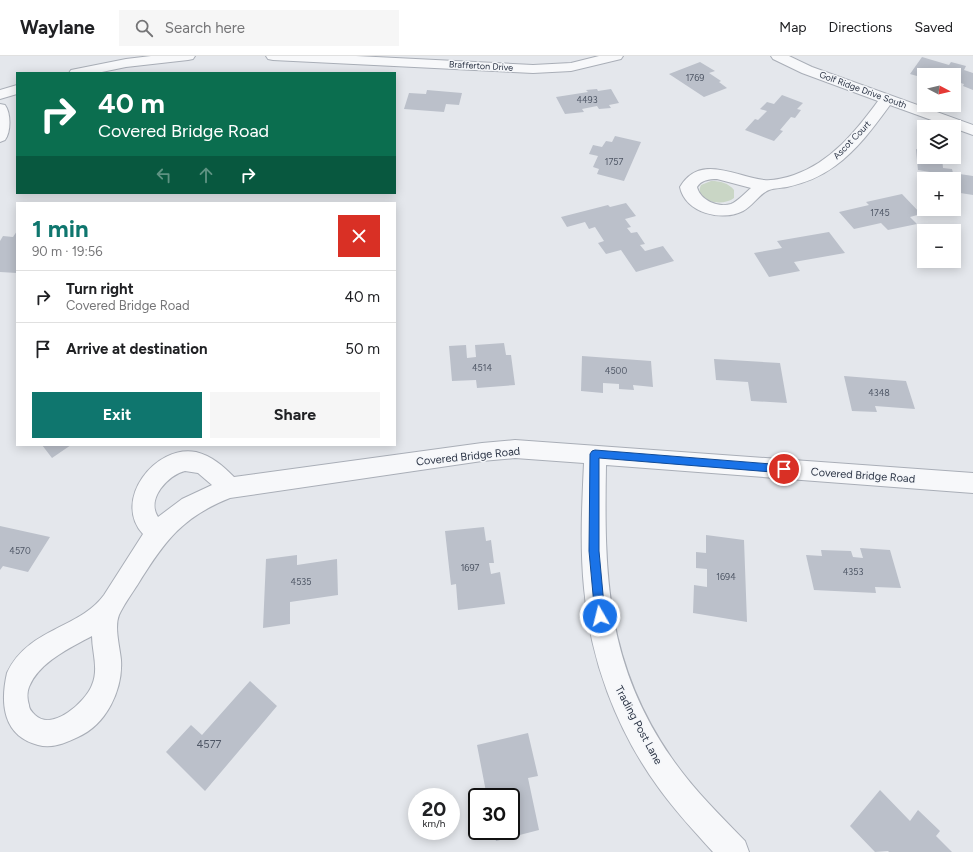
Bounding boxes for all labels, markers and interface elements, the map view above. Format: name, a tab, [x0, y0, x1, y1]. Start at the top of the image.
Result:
search box	[119, 10, 399, 46]
text: Waylane	[20, 16, 95, 39]
icon: search	[133, 17, 155, 39]
text: Search here	[165, 19, 245, 37]
text: Map	[779, 19, 807, 36]
text: Directions	[829, 19, 892, 36]
text: Saved	[914, 19, 953, 36]
street label: Brafferton Drive	[449, 58, 514, 73]
north arrow	[917, 68, 961, 112]
map controls	[917, 68, 961, 268]
street label: Golf Ridge Drive South	[818, 69, 908, 110]
house number: 1769	[686, 72, 704, 83]
text: 40 m	[98, 86, 165, 120]
icon: right	[32, 88, 84, 140]
house number: 4493	[576, 94, 598, 105]
street label: Ascot Court	[831, 118, 873, 161]
text: Covered Bridge Road	[98, 120, 269, 142]
button: layers	[917, 120, 961, 164]
house number: 1757	[605, 156, 623, 167]
icon: left	[153, 164, 175, 186]
icon: ahead	[195, 164, 217, 186]
icon: right	[237, 164, 259, 186]
button: +	[917, 172, 961, 216]
house number: 1745	[870, 207, 890, 218]
text: 1 min	[32, 214, 89, 243]
button: close	[338, 215, 380, 257]
button: −	[917, 224, 961, 268]
text: 90 m · 19:56	[32, 244, 103, 259]
text: Turn right	[66, 280, 134, 298]
icon: right	[32, 286, 54, 308]
text: 40 m	[345, 288, 380, 306]
text: Covered Bridge Road	[66, 298, 190, 313]
icon: arrive	[32, 338, 54, 360]
text: Arrive at destination	[66, 340, 207, 358]
text: 50 m	[345, 340, 380, 358]
house number: 4514	[472, 362, 492, 373]
house number: 4500	[605, 365, 627, 376]
house number: 4348	[868, 387, 890, 398]
button: Exit	[32, 392, 202, 438]
button: Share	[210, 392, 380, 438]
street label: Covered Bridge Road	[415, 445, 521, 468]
pin	[767, 452, 801, 486]
icon: arrive	[773, 458, 795, 480]
street label: Covered Bridge Road	[810, 465, 916, 486]
house number: 4570	[9, 545, 31, 556]
house number: 1697	[461, 562, 480, 573]
house number: 4353	[843, 566, 863, 577]
house number: 1694	[716, 571, 736, 582]
house number: 4535	[291, 576, 311, 587]
position arrow	[579, 595, 621, 637]
street label: Trading Post Lane	[612, 684, 665, 767]
house number: 4577	[197, 738, 222, 751]
speed limit sign: 30	[468, 788, 520, 840]
text: 20	[422, 797, 446, 821]
text: km/h	[423, 817, 445, 830]

